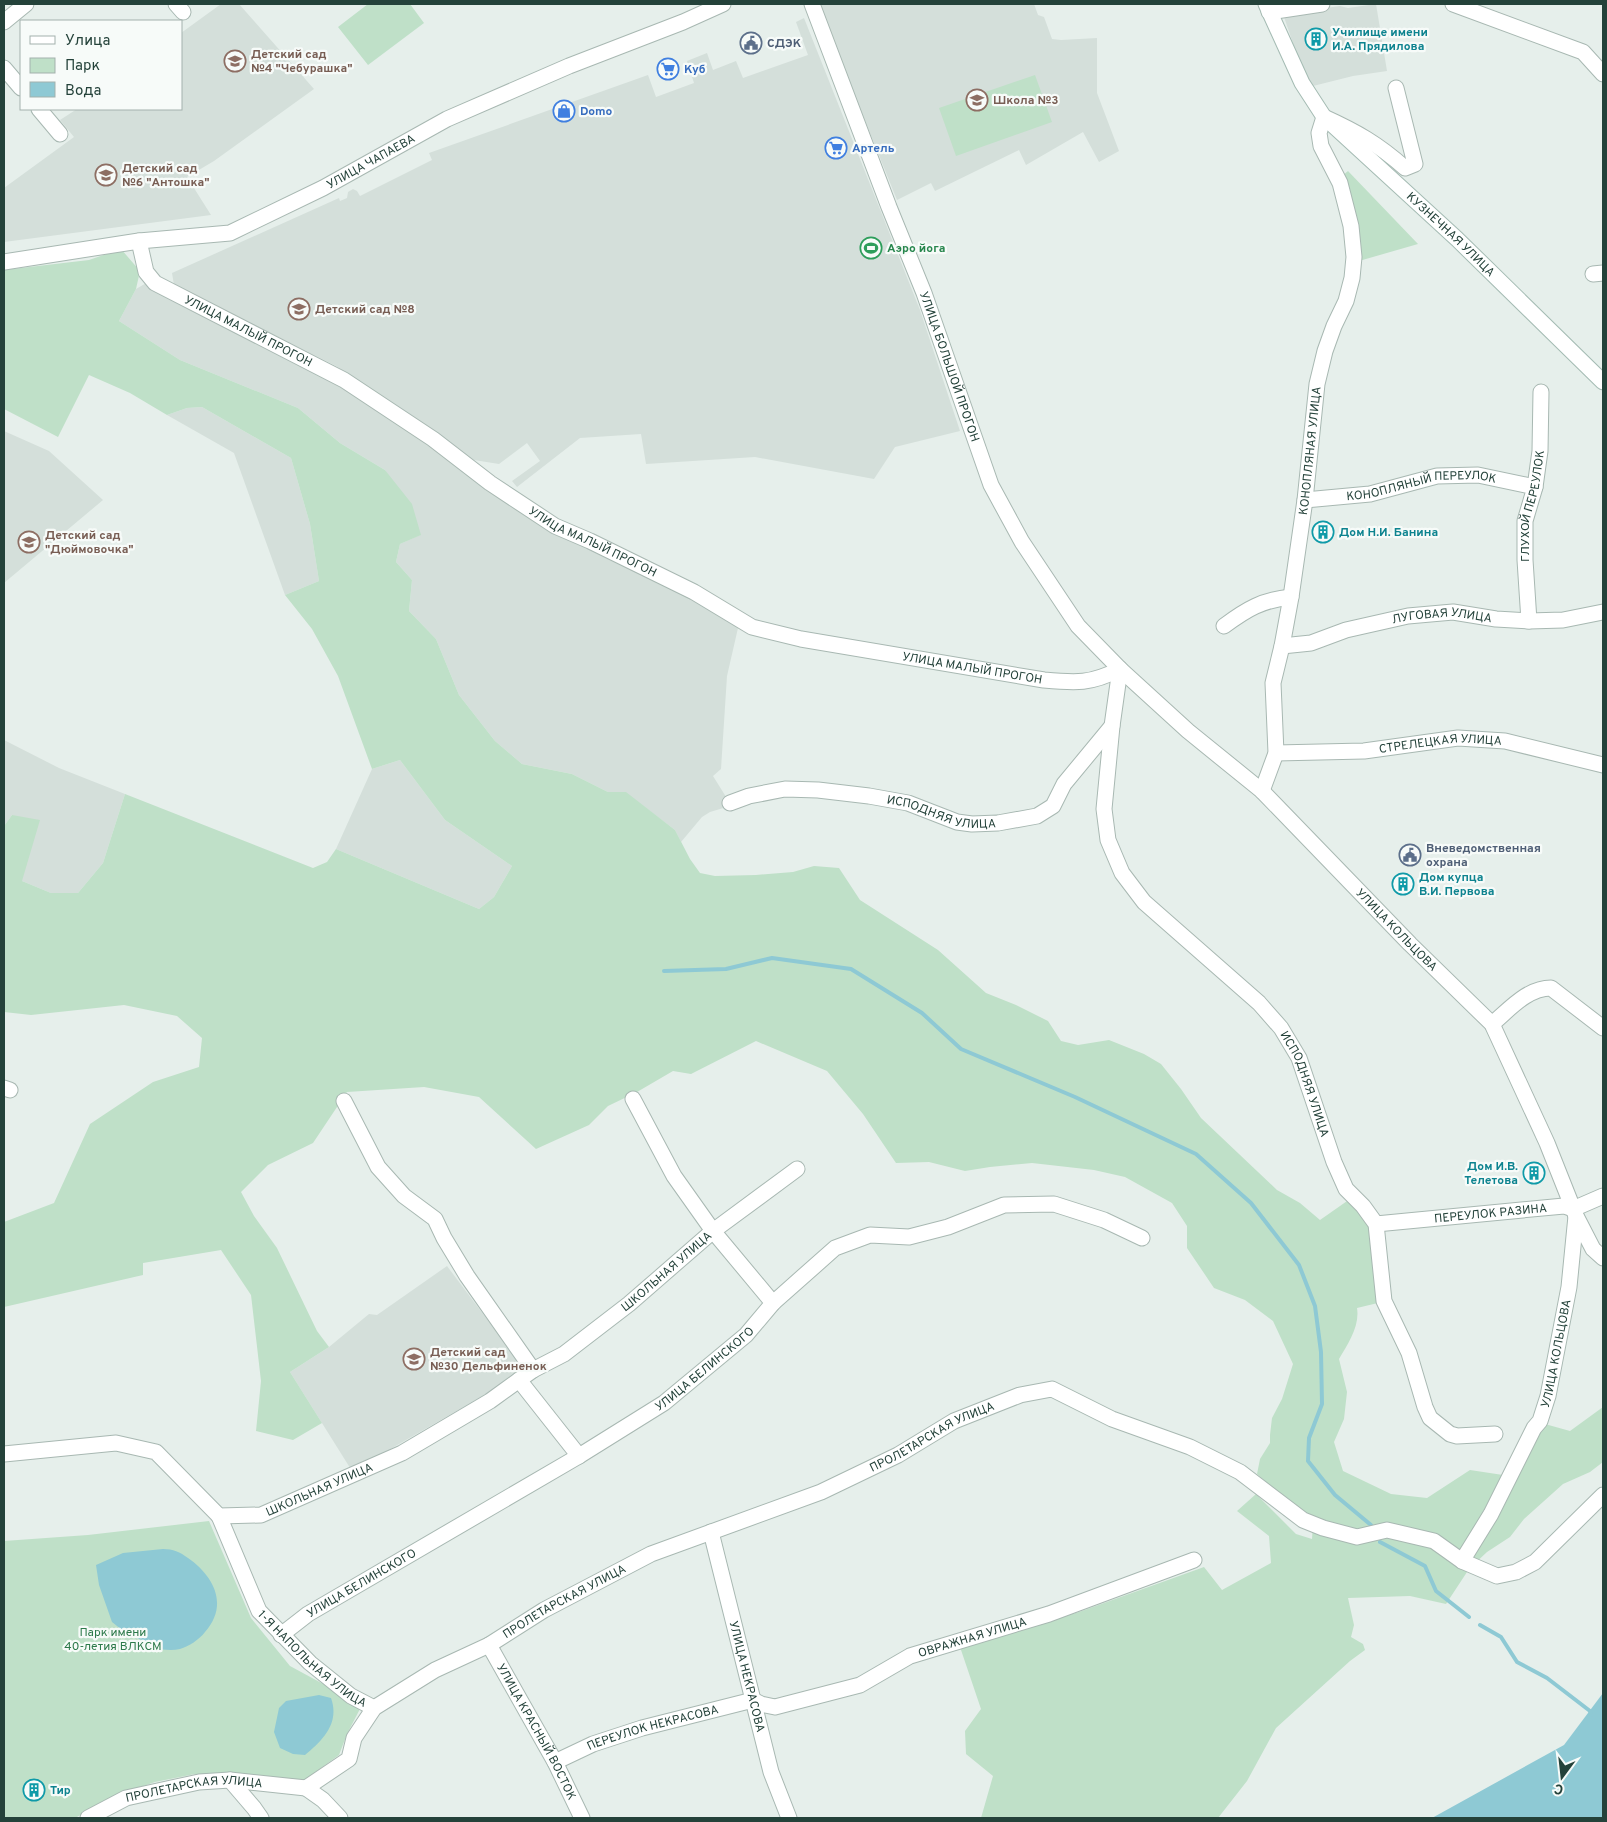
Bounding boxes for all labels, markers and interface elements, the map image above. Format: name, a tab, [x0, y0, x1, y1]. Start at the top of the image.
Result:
legend	[20, 20, 182, 110]
place label: Училище имени И.А. Прядилова	[1332, 25, 1428, 55]
building icon: Училище имени И.А. Прядилова	[1304, 27, 1328, 51]
public building icon: СДЭК	[739, 31, 763, 55]
text: Улица	[65, 32, 110, 51]
place label: СДЭК	[767, 36, 802, 52]
place label: Детский сад №4 "Чебурашка"	[251, 47, 352, 77]
school or university icon: Детский сад №4 "Чебурашка"	[223, 49, 247, 73]
text: Парк	[65, 57, 100, 76]
supermarket icon: Куб	[656, 57, 680, 81]
place label: Куб	[684, 62, 706, 78]
text: Вода	[65, 82, 101, 101]
school or university icon: Школа №3	[965, 88, 989, 112]
place label: Школа №3	[993, 93, 1058, 109]
shop icon: Domo	[552, 99, 576, 123]
place label: Domo	[580, 104, 613, 120]
street label: УЛИЦА ЧАПАЕВА	[324, 131, 418, 193]
supermarket icon: Артель	[824, 136, 848, 160]
place label: Артель	[852, 141, 895, 157]
place label: Детский сад №6 "Антошка"	[122, 161, 209, 191]
school or university icon: Детский сад №6 "Антошка"	[94, 163, 118, 187]
street label: КУЗНЕЧНАЯ УЛИЦА	[1402, 189, 1498, 281]
sports icon: Аэро йога	[859, 236, 883, 260]
place label: Аэро йога	[887, 241, 945, 257]
street label: УЛИЦА БОЛЬШОЙ ПРОГОН	[915, 290, 982, 444]
street label: УЛИЦА МАЛЫЙ ПРОГОН	[181, 292, 315, 371]
school or university icon: Детский сад №8	[287, 297, 311, 321]
place label: Детский сад №8	[315, 302, 415, 318]
street label: КОНОПЛЯНАЯ УЛИЦА	[1296, 386, 1326, 516]
street label: ГЛУХОЙ ПЕРЕУЛОК	[1518, 449, 1549, 562]
street label: КОНОПЛЯНЫЙ ПЕРЕУЛОК	[1346, 468, 1498, 505]
street label: УЛИЦА МАЛЫЙ ПРОГОН	[525, 504, 659, 581]
building icon: Дом Н.И. Банина	[1311, 520, 1335, 544]
place label: Дом Н.И. Банина	[1339, 525, 1438, 541]
place label: Детский сад "Дюймовочка"	[45, 528, 134, 558]
school or university icon: Детский сад "Дюймовочка"	[17, 530, 41, 554]
street label: ЛУГОВАЯ УЛИЦА	[1390, 605, 1493, 628]
street label: УЛИЦА МАЛЫЙ ПРОГОН	[901, 649, 1043, 689]
street label: СТРЕЛЕЦКАЯ УЛИЦА	[1378, 731, 1502, 758]
street label: ИСПОДНЯЯ УЛИЦА	[885, 792, 996, 833]
place label: Вневедомственная охрана	[1426, 841, 1541, 871]
public building icon: Вневедомственная охрана	[1398, 843, 1422, 867]
place label: Дом купца В.И. Первова	[1419, 870, 1495, 900]
building icon: Дом купца В.И. Первова	[1391, 872, 1415, 896]
street label: УЛИЦА КОЛЬЦОВА	[1352, 886, 1440, 975]
street label: ИСПОДНЯЯ УЛИЦА	[1276, 1028, 1332, 1139]
place label: Дом И.В. Телетова	[1464, 1159, 1518, 1189]
building icon: Дом И.В. Телетова	[1522, 1161, 1546, 1185]
street label: ПЕРЕУЛОК РАЗИНА	[1433, 1201, 1548, 1227]
street label: ШКОЛЬНАЯ УЛИЦА	[618, 1228, 716, 1316]
street label: УЛИЦА КОЛЬЦОВА	[1538, 1298, 1575, 1410]
street label: УЛИЦА БЕЛИНСКОГО	[652, 1324, 758, 1416]
place label: Детский сад №30 Дельфиненок	[430, 1345, 547, 1375]
school or university icon: Детский сад №30 Дельфиненок	[402, 1347, 426, 1371]
street label: ПРОЛЕТАРСКАЯ УЛИЦА	[867, 1399, 997, 1476]
street label: ШКОЛЬНАЯ УЛИЦА	[264, 1460, 376, 1521]
street label: УЛИЦА БЕЛИНСКОГО	[304, 1545, 420, 1622]
street label: ПРОЛЕТАРСКАЯ УЛИЦА	[500, 1561, 629, 1643]
street label: 1-Я НАПОЛЬНАЯ УЛИЦА	[254, 1607, 369, 1712]
street label: ОВРАЖНАЯ УЛИЦА	[916, 1614, 1029, 1662]
street label: УЛИЦА НЕКРАСОВА	[725, 1619, 768, 1734]
park label: Парк имени 40-летия ВЛКСМ	[64, 1625, 162, 1655]
street label: УЛИЦА КРАСНЫЙ ВОСТОК	[492, 1661, 579, 1803]
street label: ПЕРЕУЛОК НЕКРАСОВА	[584, 1702, 720, 1755]
north arrow	[1537, 1752, 1587, 1802]
street label: ПРОЛЕТАРСКАЯ УЛИЦА	[124, 1773, 263, 1807]
building icon: Тир	[22, 1778, 46, 1802]
text: С	[1552, 1779, 1566, 1797]
place label: Тир	[50, 1783, 71, 1799]

